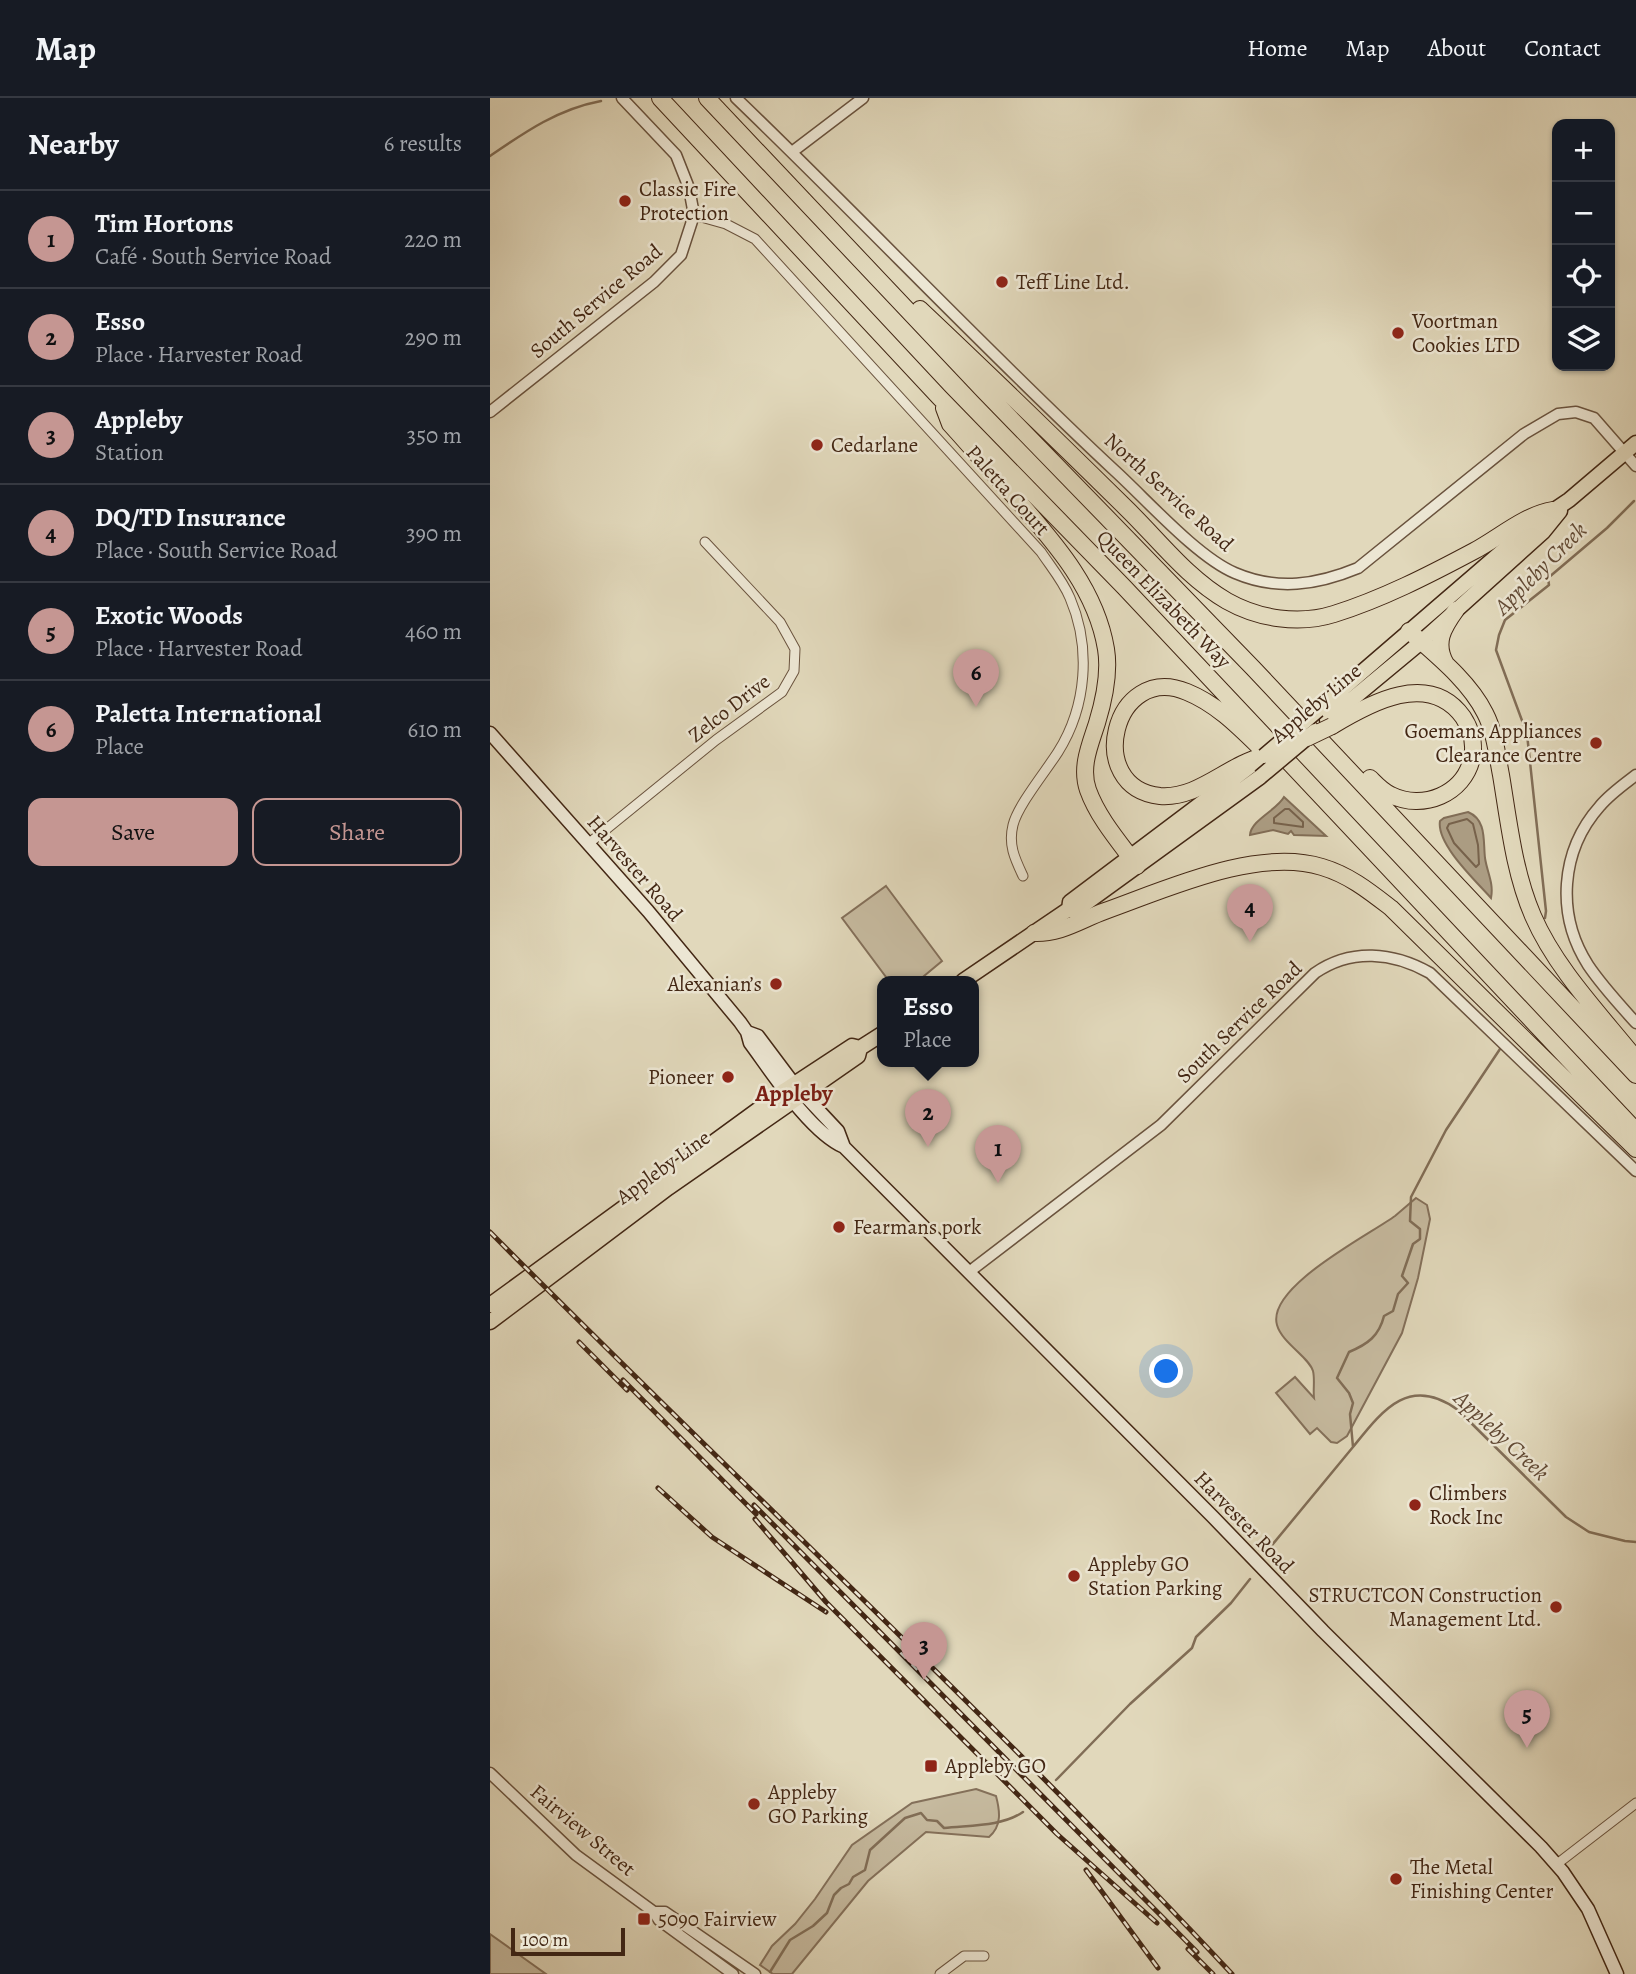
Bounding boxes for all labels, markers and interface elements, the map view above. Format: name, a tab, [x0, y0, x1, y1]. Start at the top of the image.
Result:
text: Map	[35, 26, 96, 71]
text: Home	[1247, 32, 1308, 64]
text: Map	[1346, 32, 1390, 64]
text: About	[1428, 32, 1486, 64]
text: Contact	[1524, 32, 1601, 64]
map controls	[1552, 119, 1615, 371]
button: +	[1552, 119, 1615, 182]
text: Nearby	[28, 124, 119, 164]
text: 6 results	[384, 128, 462, 159]
place label: Classic Fire Protection	[639, 175, 736, 227]
button: −	[1552, 182, 1615, 245]
marker: Classic Fire Protection	[617, 193, 633, 209]
text: Tim Hortons	[95, 206, 234, 241]
text: 1	[47, 224, 55, 255]
text: 220 m	[404, 224, 462, 255]
street label: South Service Road	[524, 237, 669, 365]
text: Café · South Service Road	[95, 241, 331, 272]
button: locate	[1552, 245, 1615, 308]
place label: Teff Line Ltd.	[1016, 268, 1130, 296]
marker: Teff Line Ltd.	[994, 274, 1010, 290]
text: Esso	[95, 304, 145, 339]
place label: Voortman Cookies LTD	[1411, 307, 1520, 359]
button: layers	[1552, 308, 1615, 371]
text: 2	[45, 322, 57, 353]
text: 290 m	[405, 322, 462, 353]
marker: Voortman Cookies LTD	[1390, 325, 1406, 341]
text: Place · Harvester Road	[95, 339, 303, 370]
text: Appleby	[95, 402, 182, 437]
text: 3	[46, 420, 56, 451]
text: 350 m	[407, 420, 462, 451]
street label: North Service Road	[1098, 426, 1240, 558]
place label: Cedarlane	[831, 431, 918, 459]
text: Station	[95, 437, 164, 468]
marker: Cedarlane	[809, 437, 825, 453]
street label: Paletta Court	[960, 439, 1056, 541]
text: DQ/TD Insurance	[95, 500, 286, 535]
water label: Appleby Creek	[1486, 515, 1594, 622]
text: 4	[46, 518, 56, 549]
text: 390 m	[406, 518, 462, 549]
street label: Queen Elizabeth Way	[1091, 524, 1238, 675]
text: Place · South Service Road	[95, 535, 338, 566]
text: Exotic Woods	[95, 598, 243, 633]
text: 5	[46, 616, 56, 647]
text: 460 m	[405, 616, 462, 647]
text: Place · Harvester Road	[95, 633, 303, 664]
pin: 6	[953, 649, 999, 707]
street label: Appleby Line	[1264, 657, 1367, 750]
street label: Zelco Drive	[682, 667, 776, 749]
text: Paletta International	[95, 696, 321, 731]
text: 6	[46, 714, 56, 745]
text: 610 m	[408, 714, 462, 745]
place label: Goemans Appliances Clearance Centre	[1404, 717, 1582, 769]
text: Place	[95, 731, 144, 762]
marker: Goemans Appliances Clearance Centre	[1588, 735, 1604, 751]
button: Save	[28, 798, 238, 866]
button: Share	[252, 798, 462, 866]
street label: Harvester Road	[581, 809, 690, 928]
pin: 4	[1227, 884, 1273, 942]
street label: South Service Road	[1170, 954, 1308, 1089]
place label: Alexanian’s	[667, 970, 762, 998]
marker: Alexanian’s	[768, 976, 784, 992]
popup	[877, 976, 979, 1067]
text: Esso	[903, 989, 953, 1024]
text: Place	[903, 1024, 952, 1055]
place label: Pioneer	[648, 1063, 714, 1091]
marker: Pioneer	[720, 1069, 736, 1085]
district label: Appleby	[754, 1078, 834, 1109]
pin: 2	[905, 1089, 951, 1147]
street label: Appleby Line	[610, 1123, 716, 1211]
pin: 1	[975, 1125, 1021, 1183]
place label: Fearmans pork	[853, 1213, 982, 1241]
marker: Fearmans pork	[831, 1219, 847, 1235]
your location	[1149, 1354, 1183, 1388]
water label: Appleby Creek	[1447, 1383, 1556, 1487]
street label: Harvester Road	[1188, 1465, 1301, 1580]
place label: Climbers Rock Inc	[1429, 1479, 1507, 1531]
marker: Climbers Rock Inc	[1407, 1497, 1423, 1513]
place label: Appleby GO Station Parking	[1087, 1550, 1223, 1602]
marker: Appleby GO Station Parking	[1066, 1568, 1082, 1584]
place label: STRUCTCON Construction Management Ltd.	[1308, 1581, 1542, 1633]
marker: STRUCTCON Construction Management Ltd.	[1548, 1599, 1564, 1615]
pin: 3	[901, 1622, 947, 1680]
pin: 5	[1504, 1690, 1550, 1748]
place label: Appleby GO	[944, 1752, 1046, 1780]
marker: Appleby GO	[923, 1758, 939, 1774]
street label: Fairview Street	[525, 1778, 642, 1882]
place label: Appleby GO Parking	[767, 1778, 869, 1830]
marker: Appleby GO Parking	[746, 1796, 762, 1812]
place label: The Metal Finishing Center	[1410, 1853, 1553, 1905]
marker: The Metal Finishing Center	[1388, 1871, 1404, 1887]
place label: 5090 Fairview	[658, 1905, 777, 1933]
marker: 5090 Fairview	[636, 1911, 652, 1927]
scale bar	[511, 1925, 625, 1957]
text: 100 m	[522, 1927, 568, 1953]

